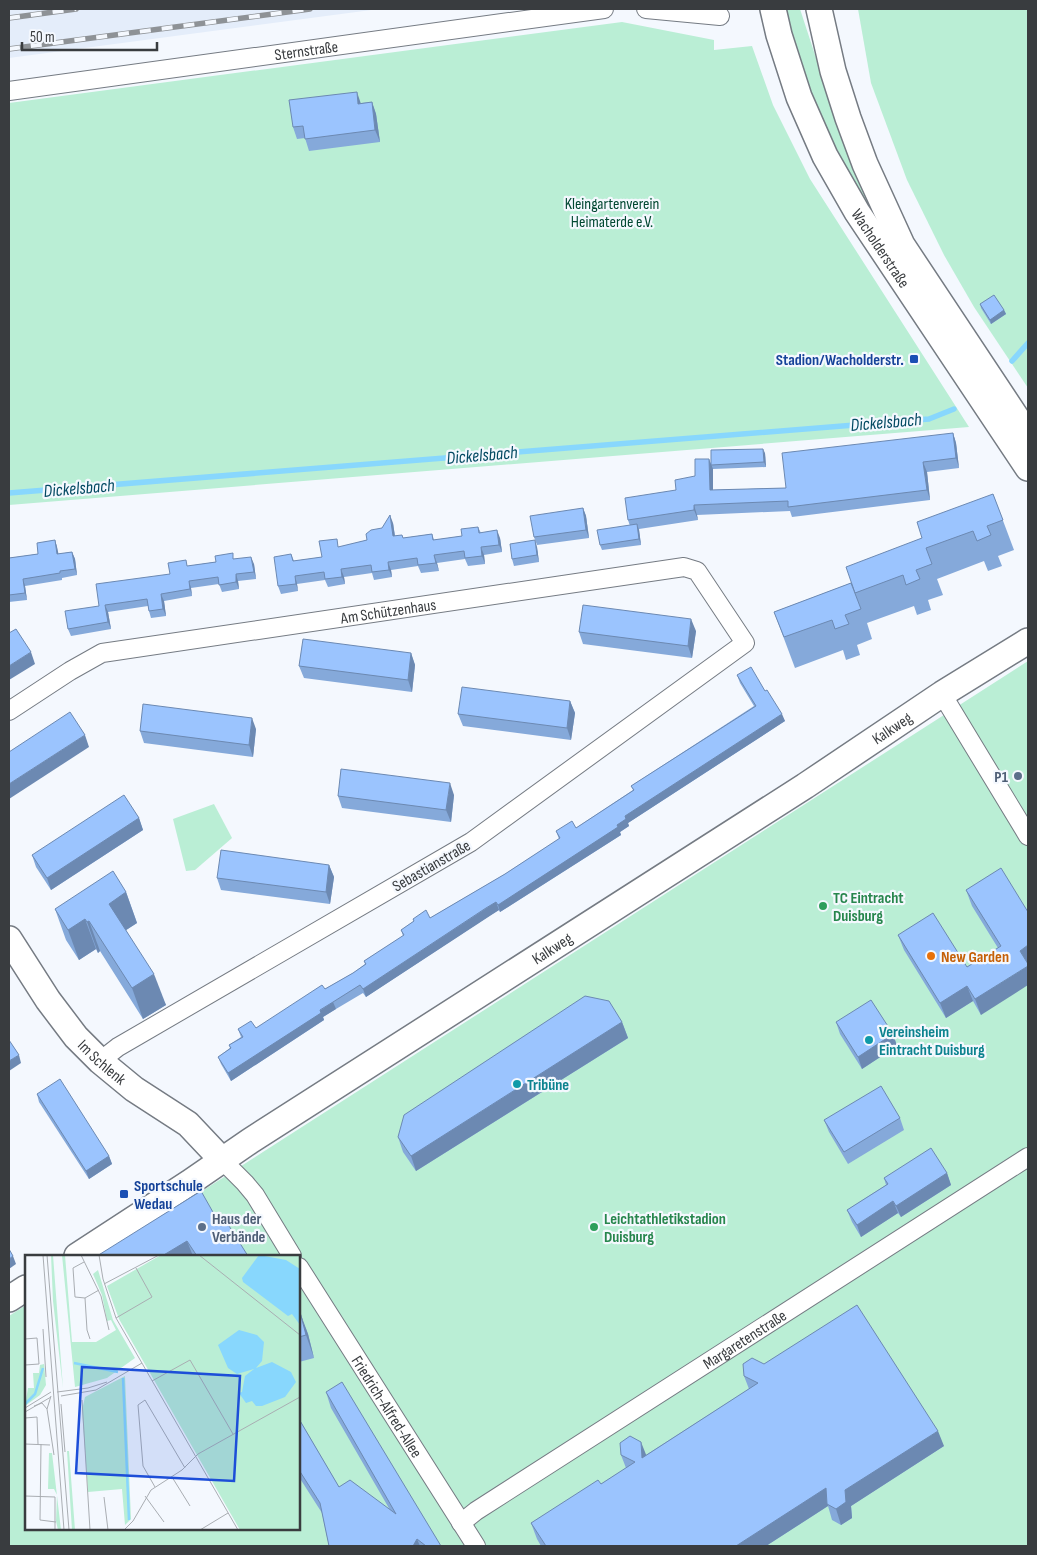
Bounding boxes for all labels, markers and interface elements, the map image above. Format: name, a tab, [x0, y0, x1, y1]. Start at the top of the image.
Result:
scale bar	[22, 20, 158, 52]
text: 50 m	[30, 28, 55, 47]
street label: Sternstraße	[273, 38, 339, 65]
park label: Kleingartenverein Heimaterde e.V.	[565, 195, 659, 232]
street label: Wacholderstraße	[847, 206, 913, 292]
place label: Stadion/Wacholderstr.	[776, 351, 904, 370]
marker: Stadion/Wacholderstr.	[908, 353, 920, 365]
water label: Dickelsbach	[850, 409, 923, 436]
water label: Dickelsbach	[446, 442, 519, 469]
water label: Dickelsbach	[43, 475, 116, 502]
street label: Am Schützenhaus	[339, 596, 438, 629]
street label: Kalkweg	[869, 709, 916, 749]
place label: P1	[994, 768, 1009, 787]
marker: P1	[1012, 770, 1024, 782]
street label: Sebastianstraße	[389, 836, 474, 896]
place label: TC Eintracht Duisburg	[833, 889, 904, 926]
marker: TC Eintracht Duisburg	[817, 900, 829, 912]
street label: Kalkweg	[529, 929, 576, 969]
place label: New Garden	[941, 948, 1009, 967]
marker: New Garden	[925, 950, 937, 962]
place label: Vereinsheim Eintracht Duisburg	[879, 1023, 985, 1060]
marker: Vereinsheim Eintracht Duisburg	[863, 1034, 875, 1046]
street label: Im Schlenk	[73, 1036, 129, 1090]
place label: Tribüne	[527, 1076, 569, 1095]
marker: Tribüne	[511, 1078, 523, 1090]
place label: Sportschule Wedau	[134, 1177, 203, 1214]
marker: Sportschule Wedau	[118, 1188, 130, 1200]
place label: Haus der Verbände	[212, 1210, 266, 1247]
place label: Leichtathletikstadion Duisburg	[604, 1210, 726, 1247]
marker: Haus der Verbände	[196, 1221, 208, 1233]
marker: Leichtathletikstadion Duisburg	[588, 1221, 600, 1233]
inset map	[25, 1255, 300, 1530]
street label: Margaretenstraße	[700, 1306, 790, 1374]
street label: Friedrich-Alfred-Allee	[347, 1353, 425, 1462]

